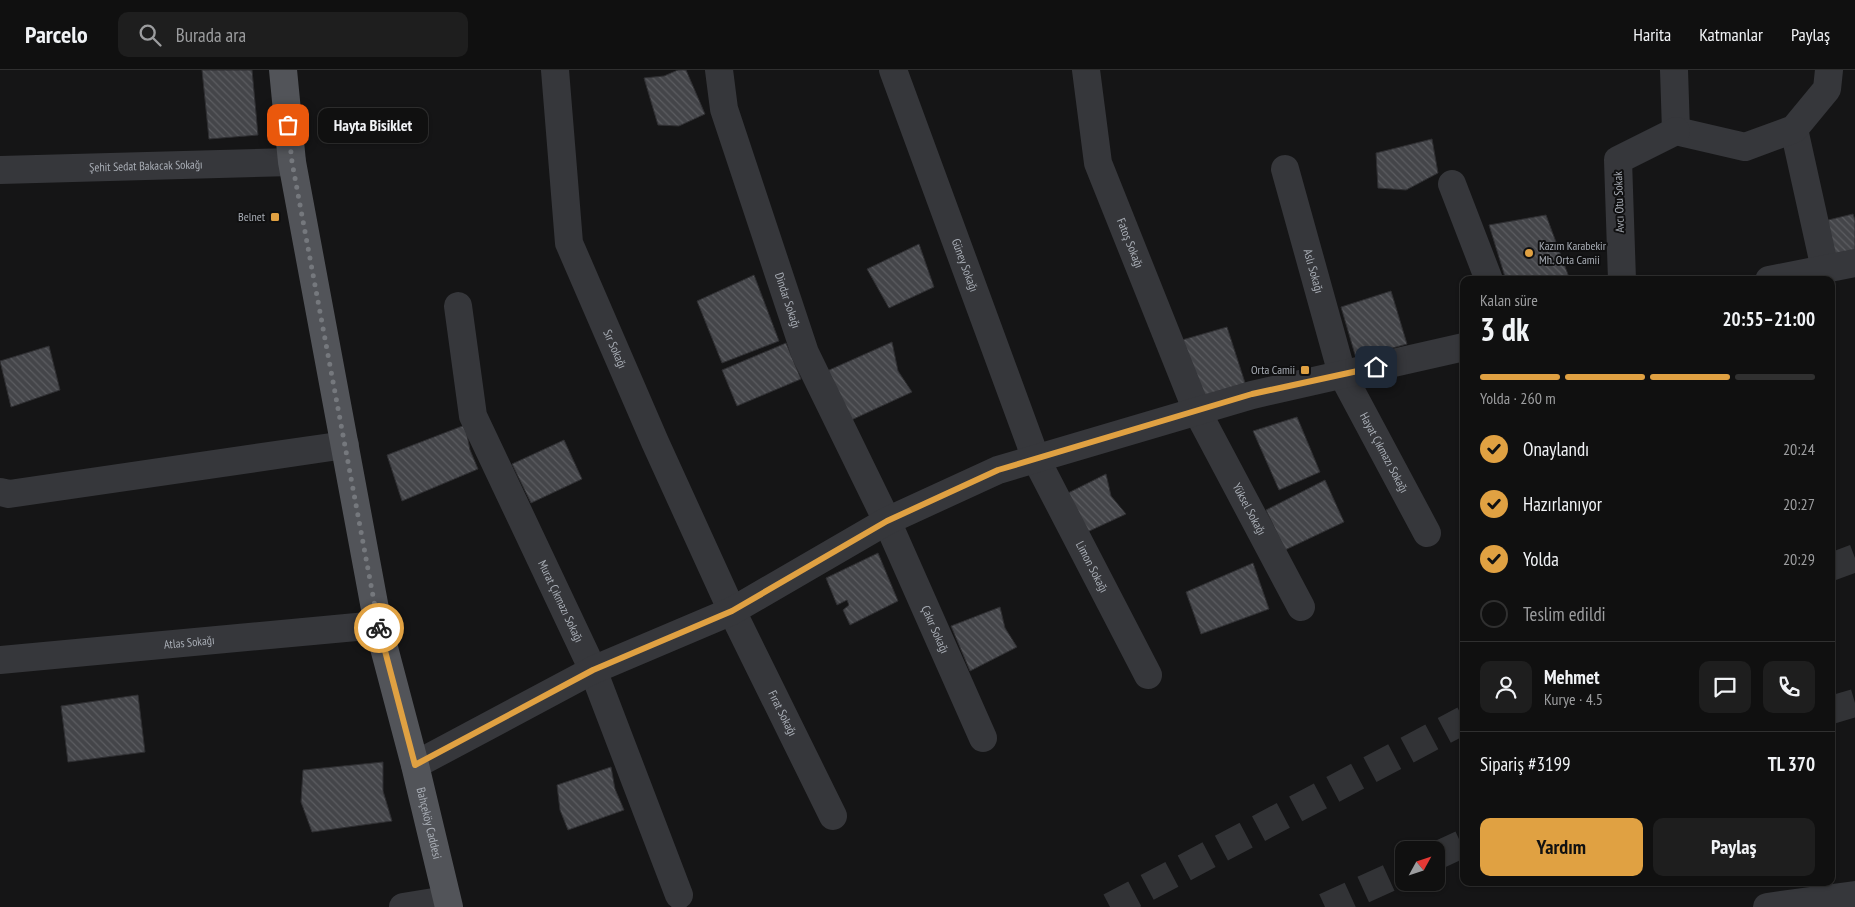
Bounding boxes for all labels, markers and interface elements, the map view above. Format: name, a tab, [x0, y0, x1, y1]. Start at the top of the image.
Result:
search box	[118, 12, 468, 57]
text: Parcelo	[25, 19, 88, 50]
icon: search	[136, 21, 164, 49]
text: Burada ara	[176, 23, 246, 47]
text: Harita	[1633, 23, 1671, 46]
text: Katmanlar	[1699, 23, 1763, 46]
text: Paylaş	[1791, 23, 1830, 46]
pin	[267, 104, 309, 146]
callout: Hayta Bisiklet	[318, 108, 428, 142]
icon: bag	[274, 111, 302, 139]
text: Hayta Bisiklet	[334, 115, 412, 135]
street label: Şehit Sedat Bakacak Sokağı	[89, 156, 203, 175]
street label: Avcı Otu Sokak	[1610, 171, 1627, 233]
place label: Belnet	[238, 209, 266, 224]
marker: Belnet	[269, 211, 281, 223]
street label: Fatoş Sokağı	[1114, 216, 1147, 270]
street label: Güney Sokağı	[949, 236, 982, 294]
place label: Kazım Karabekir Mh. Orta Camii	[1539, 238, 1607, 267]
street label: Aslı Sokağı	[1301, 247, 1327, 295]
marker: Kazım Karabekir Mh. Orta Camii	[1523, 247, 1535, 259]
street label: Dindar Sokağı	[772, 271, 804, 330]
text: Kalan süre	[1480, 290, 1538, 310]
text: 20:55–21:00	[1722, 307, 1815, 331]
text: 3 dk	[1480, 308, 1529, 350]
street label: Sır Sokağı	[600, 327, 630, 371]
pin	[1355, 346, 1397, 388]
icon: home	[1362, 353, 1390, 381]
place label: Orta Camii	[1251, 362, 1295, 377]
marker: Orta Camii	[1299, 364, 1311, 376]
text: Yolda · 260 m	[1480, 388, 1556, 408]
street label: Hayat Çıkmazı Sokağı	[1357, 410, 1412, 495]
icon: check	[1480, 435, 1508, 463]
text: Onaylandı	[1523, 437, 1589, 461]
text: 20:24	[1783, 439, 1815, 459]
street label: Yüksel Sokağı	[1230, 480, 1269, 538]
icon: check	[1480, 490, 1508, 518]
text: Hazırlanıyor	[1523, 492, 1602, 516]
text: 20:27	[1783, 494, 1815, 514]
street label: Limon Sokağı	[1073, 538, 1112, 595]
icon: check	[1480, 545, 1508, 573]
text: Yolda	[1523, 547, 1559, 571]
text: 20:29	[1783, 549, 1815, 569]
street label: Murat Çıkmazı Sokağı	[535, 558, 587, 645]
text: Teslim edildi	[1523, 602, 1606, 626]
courier	[354, 603, 404, 653]
street label: Çakır Sokağı	[918, 603, 953, 656]
icon: bike	[365, 614, 393, 642]
street label: Atlas Sokağı	[163, 632, 215, 652]
button: person	[1480, 661, 1532, 713]
button: chat	[1699, 661, 1751, 713]
button: phone	[1763, 661, 1815, 713]
text: Mehmet	[1544, 665, 1600, 689]
street label: Fırat Sokağı	[765, 688, 800, 738]
text: Kurye · 4.5	[1544, 689, 1603, 709]
text: Sipariş #3199	[1480, 752, 1571, 776]
text: TL 370	[1768, 752, 1815, 776]
street label: Bahçeköy Caddesi	[414, 786, 445, 860]
button: Yardım	[1480, 818, 1643, 876]
button: Paylaş	[1653, 818, 1815, 876]
north arrow	[1395, 841, 1445, 891]
map controls	[1395, 841, 1445, 891]

